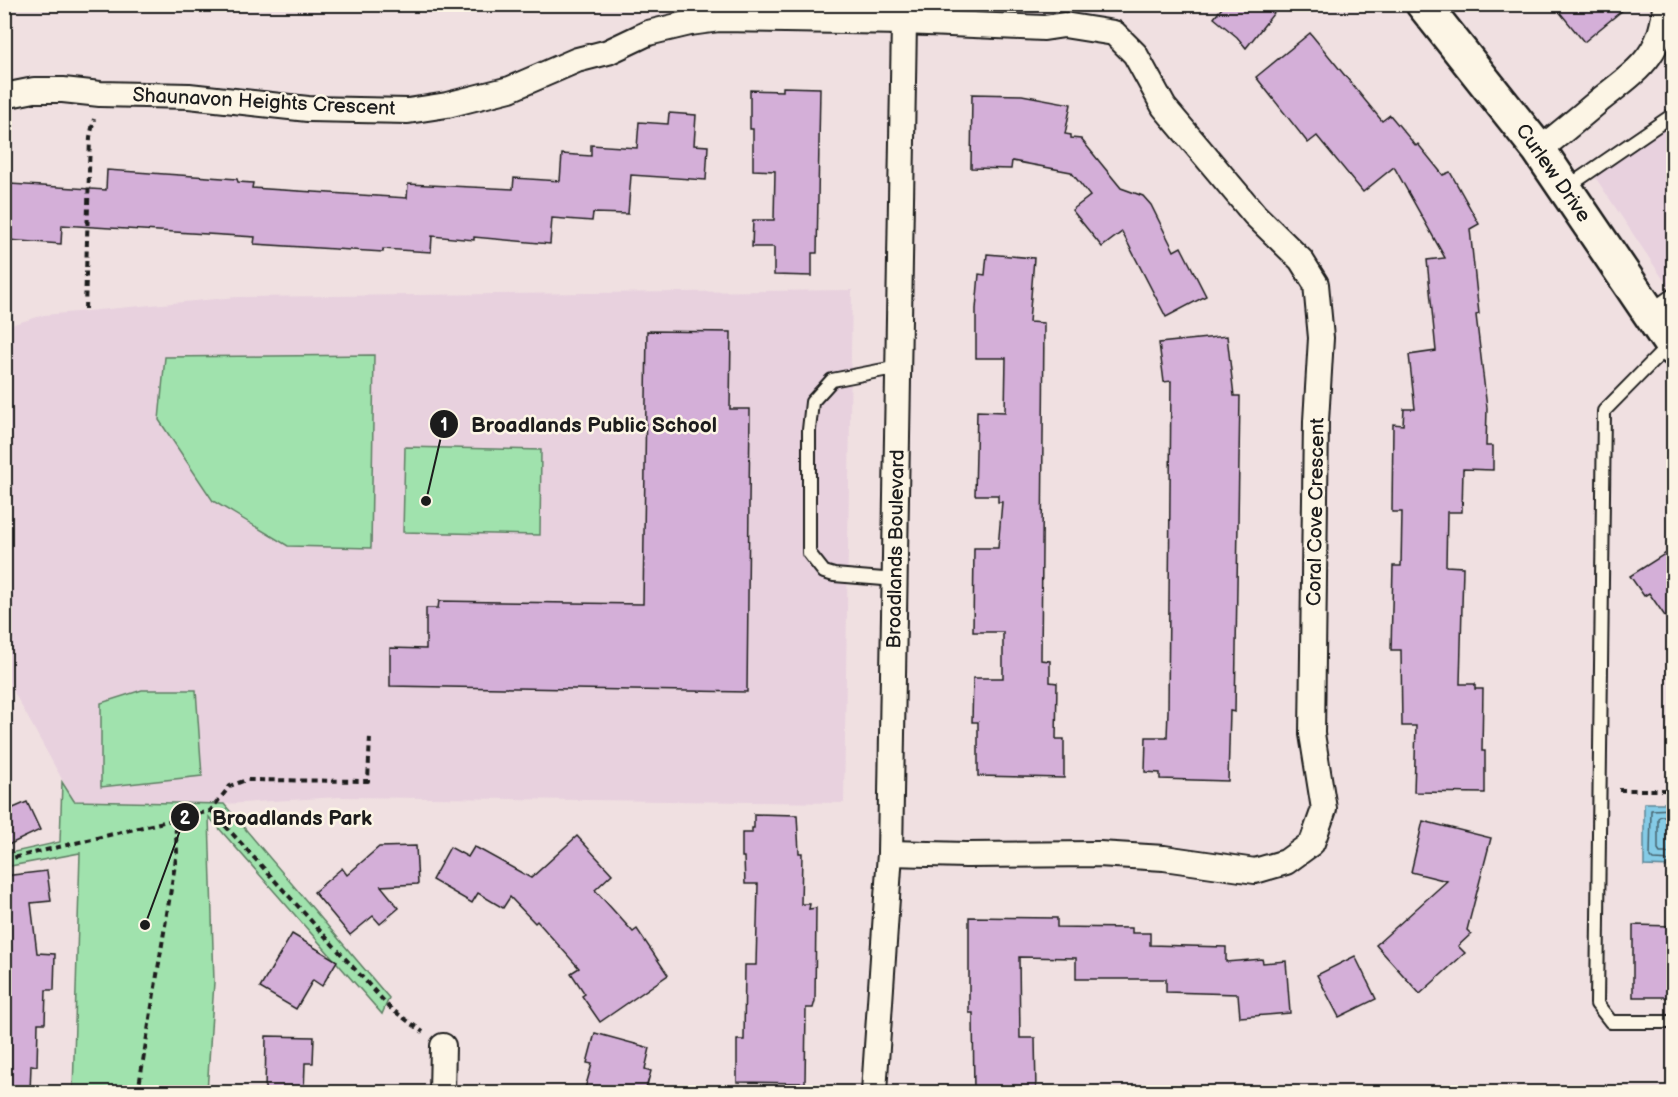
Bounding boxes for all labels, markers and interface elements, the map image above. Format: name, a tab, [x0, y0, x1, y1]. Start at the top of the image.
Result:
street label: Shaunavon Heights Crescent	[132, 83, 396, 121]
street label: Curlew Drive	[1510, 119, 1596, 227]
callout: Broadlands Public School	[429, 405, 729, 444]
text: Broadlands Public School	[471, 413, 717, 438]
text: 1	[440, 415, 448, 436]
street label: Coral Cove Crescent	[1302, 418, 1330, 606]
street label: Broadlands Boulevard	[882, 449, 910, 649]
callout: Broadlands Park	[170, 798, 384, 837]
text: Broadlands Park	[212, 806, 372, 831]
text: 2	[180, 808, 191, 829]

